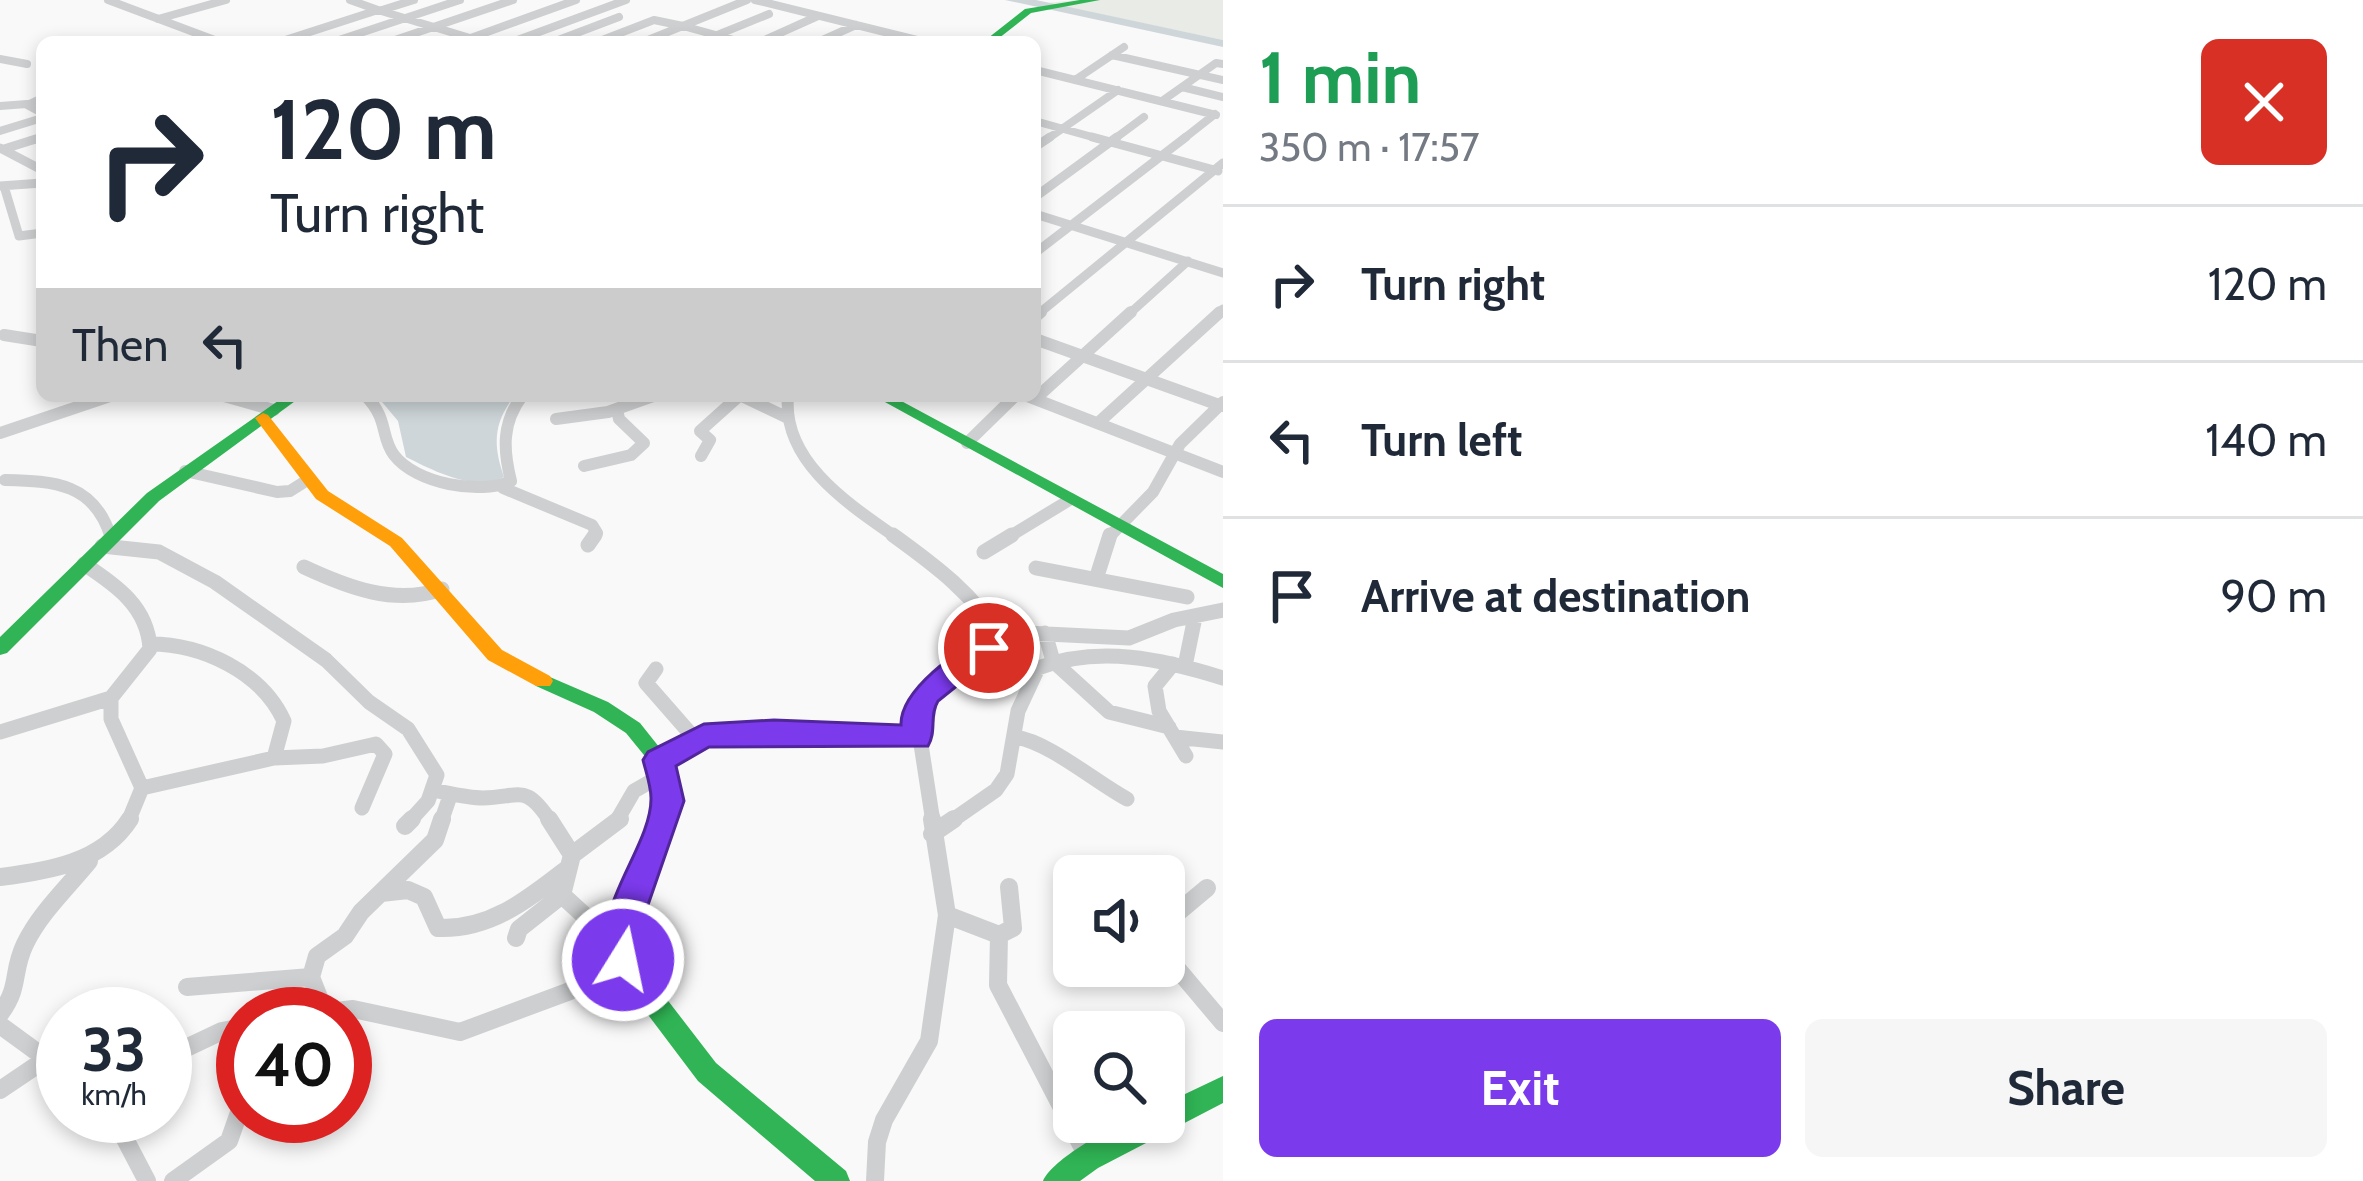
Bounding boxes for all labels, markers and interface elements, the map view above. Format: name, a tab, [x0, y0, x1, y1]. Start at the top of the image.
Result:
text: 1 min	[1259, 34, 1421, 121]
button: close	[2201, 39, 2327, 165]
text: 120 m	[270, 78, 497, 180]
icon: right	[72, 84, 228, 240]
text: 350 m · 17:57	[1259, 123, 1479, 171]
text: Turn right	[270, 180, 484, 246]
icon: right	[1259, 251, 1325, 317]
text: Turn right	[1361, 257, 1545, 311]
text: 120 m	[2208, 257, 2327, 311]
icon: left	[192, 312, 258, 378]
text: Then	[72, 318, 168, 372]
icon: left	[1259, 407, 1325, 473]
text: Turn left	[1361, 413, 1523, 467]
text: 140 m	[2205, 413, 2327, 467]
icon: arrive	[1259, 563, 1325, 629]
text: Arrive at destination	[1361, 569, 1750, 623]
text: 90 m	[2220, 569, 2327, 623]
pin	[938, 597, 1040, 699]
icon: arrive	[956, 615, 1022, 681]
map controls	[1053, 855, 1185, 1143]
button: sound	[1053, 855, 1185, 987]
position arrow	[560, 897, 686, 1023]
speed limit sign: 40	[216, 987, 372, 1143]
button: search	[1053, 1011, 1185, 1143]
text: 33	[82, 1013, 146, 1086]
button: Exit	[1259, 1019, 1781, 1157]
button: Share	[1805, 1019, 2327, 1157]
text: km/h	[81, 1076, 147, 1113]

